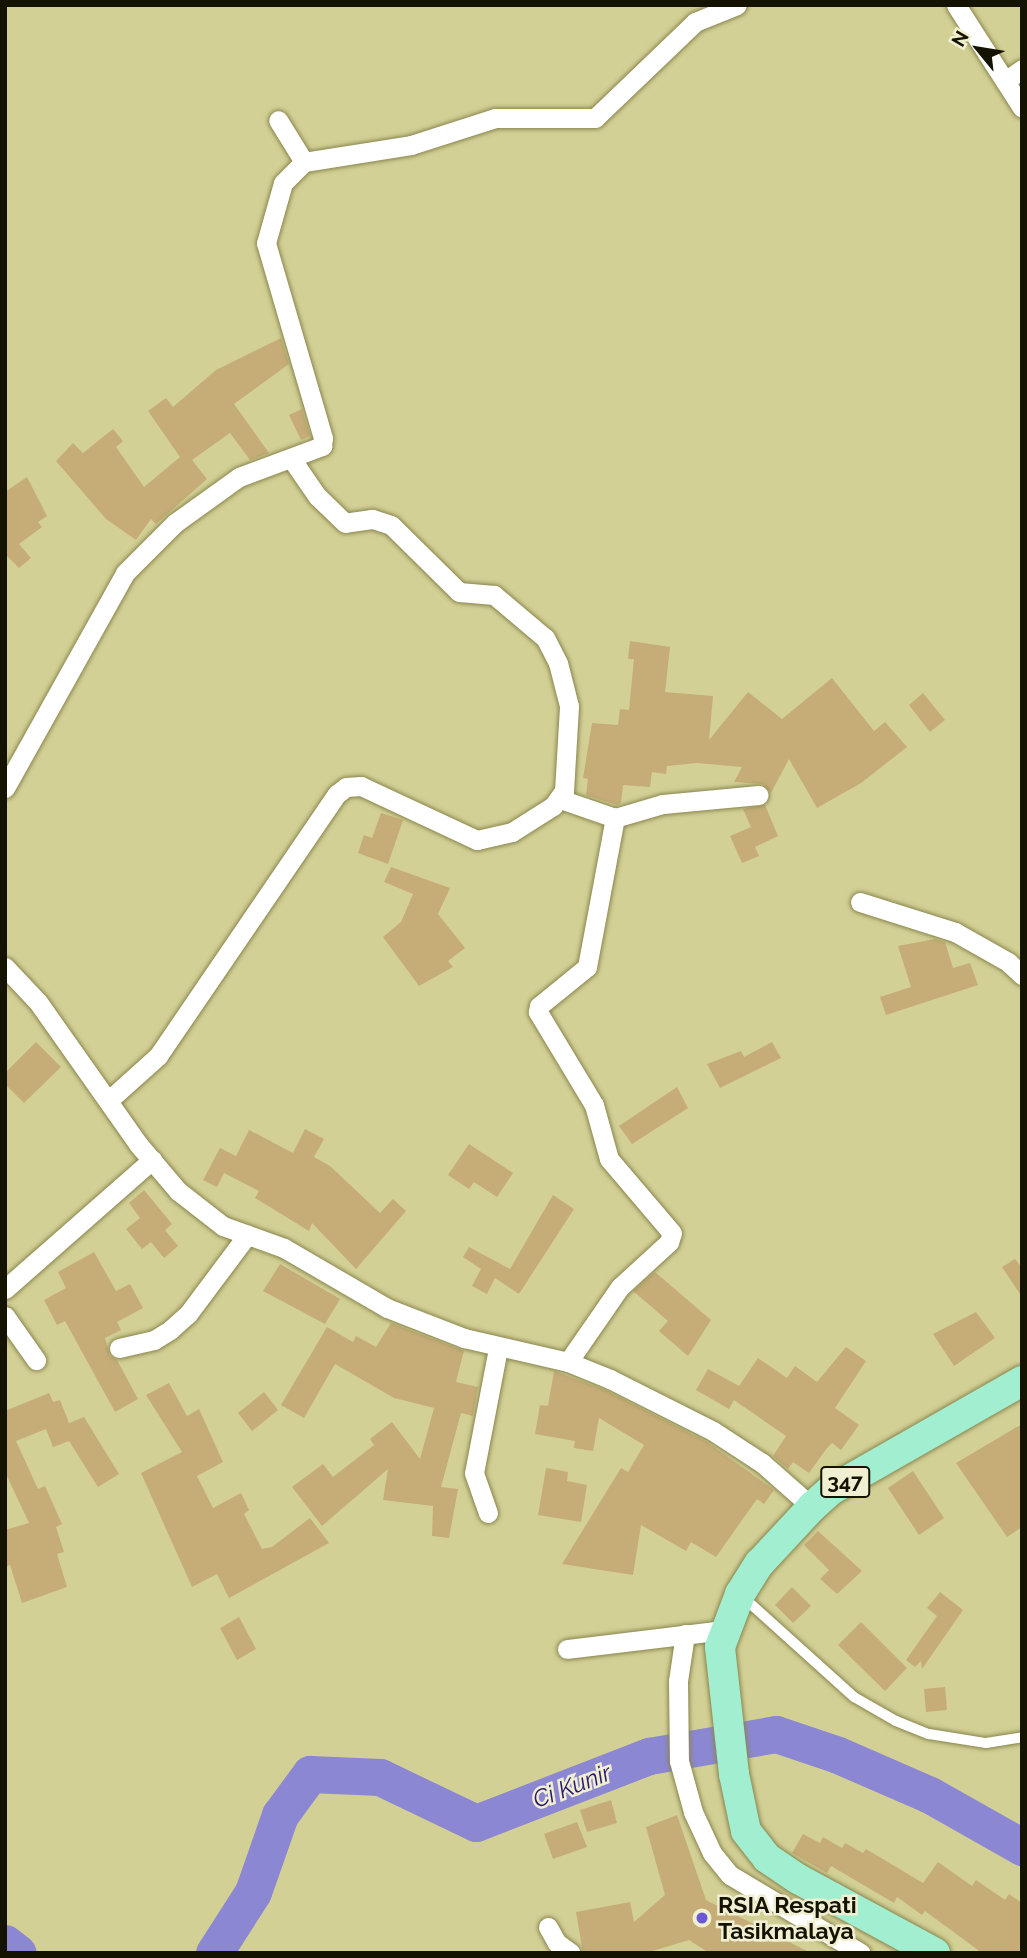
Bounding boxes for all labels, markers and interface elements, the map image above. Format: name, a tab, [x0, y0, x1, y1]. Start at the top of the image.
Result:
north arrow	[943, 14, 1013, 84]
text: N	[947, 27, 973, 50]
road number: 347	[819, 1464, 871, 1500]
water label: Ci Kunir	[529, 1758, 615, 1814]
place label: RSIA Respati Tasikmalaya	[718, 1891, 857, 1945]
marker: RSIA Respati Tasikmalaya	[692, 1908, 712, 1928]

